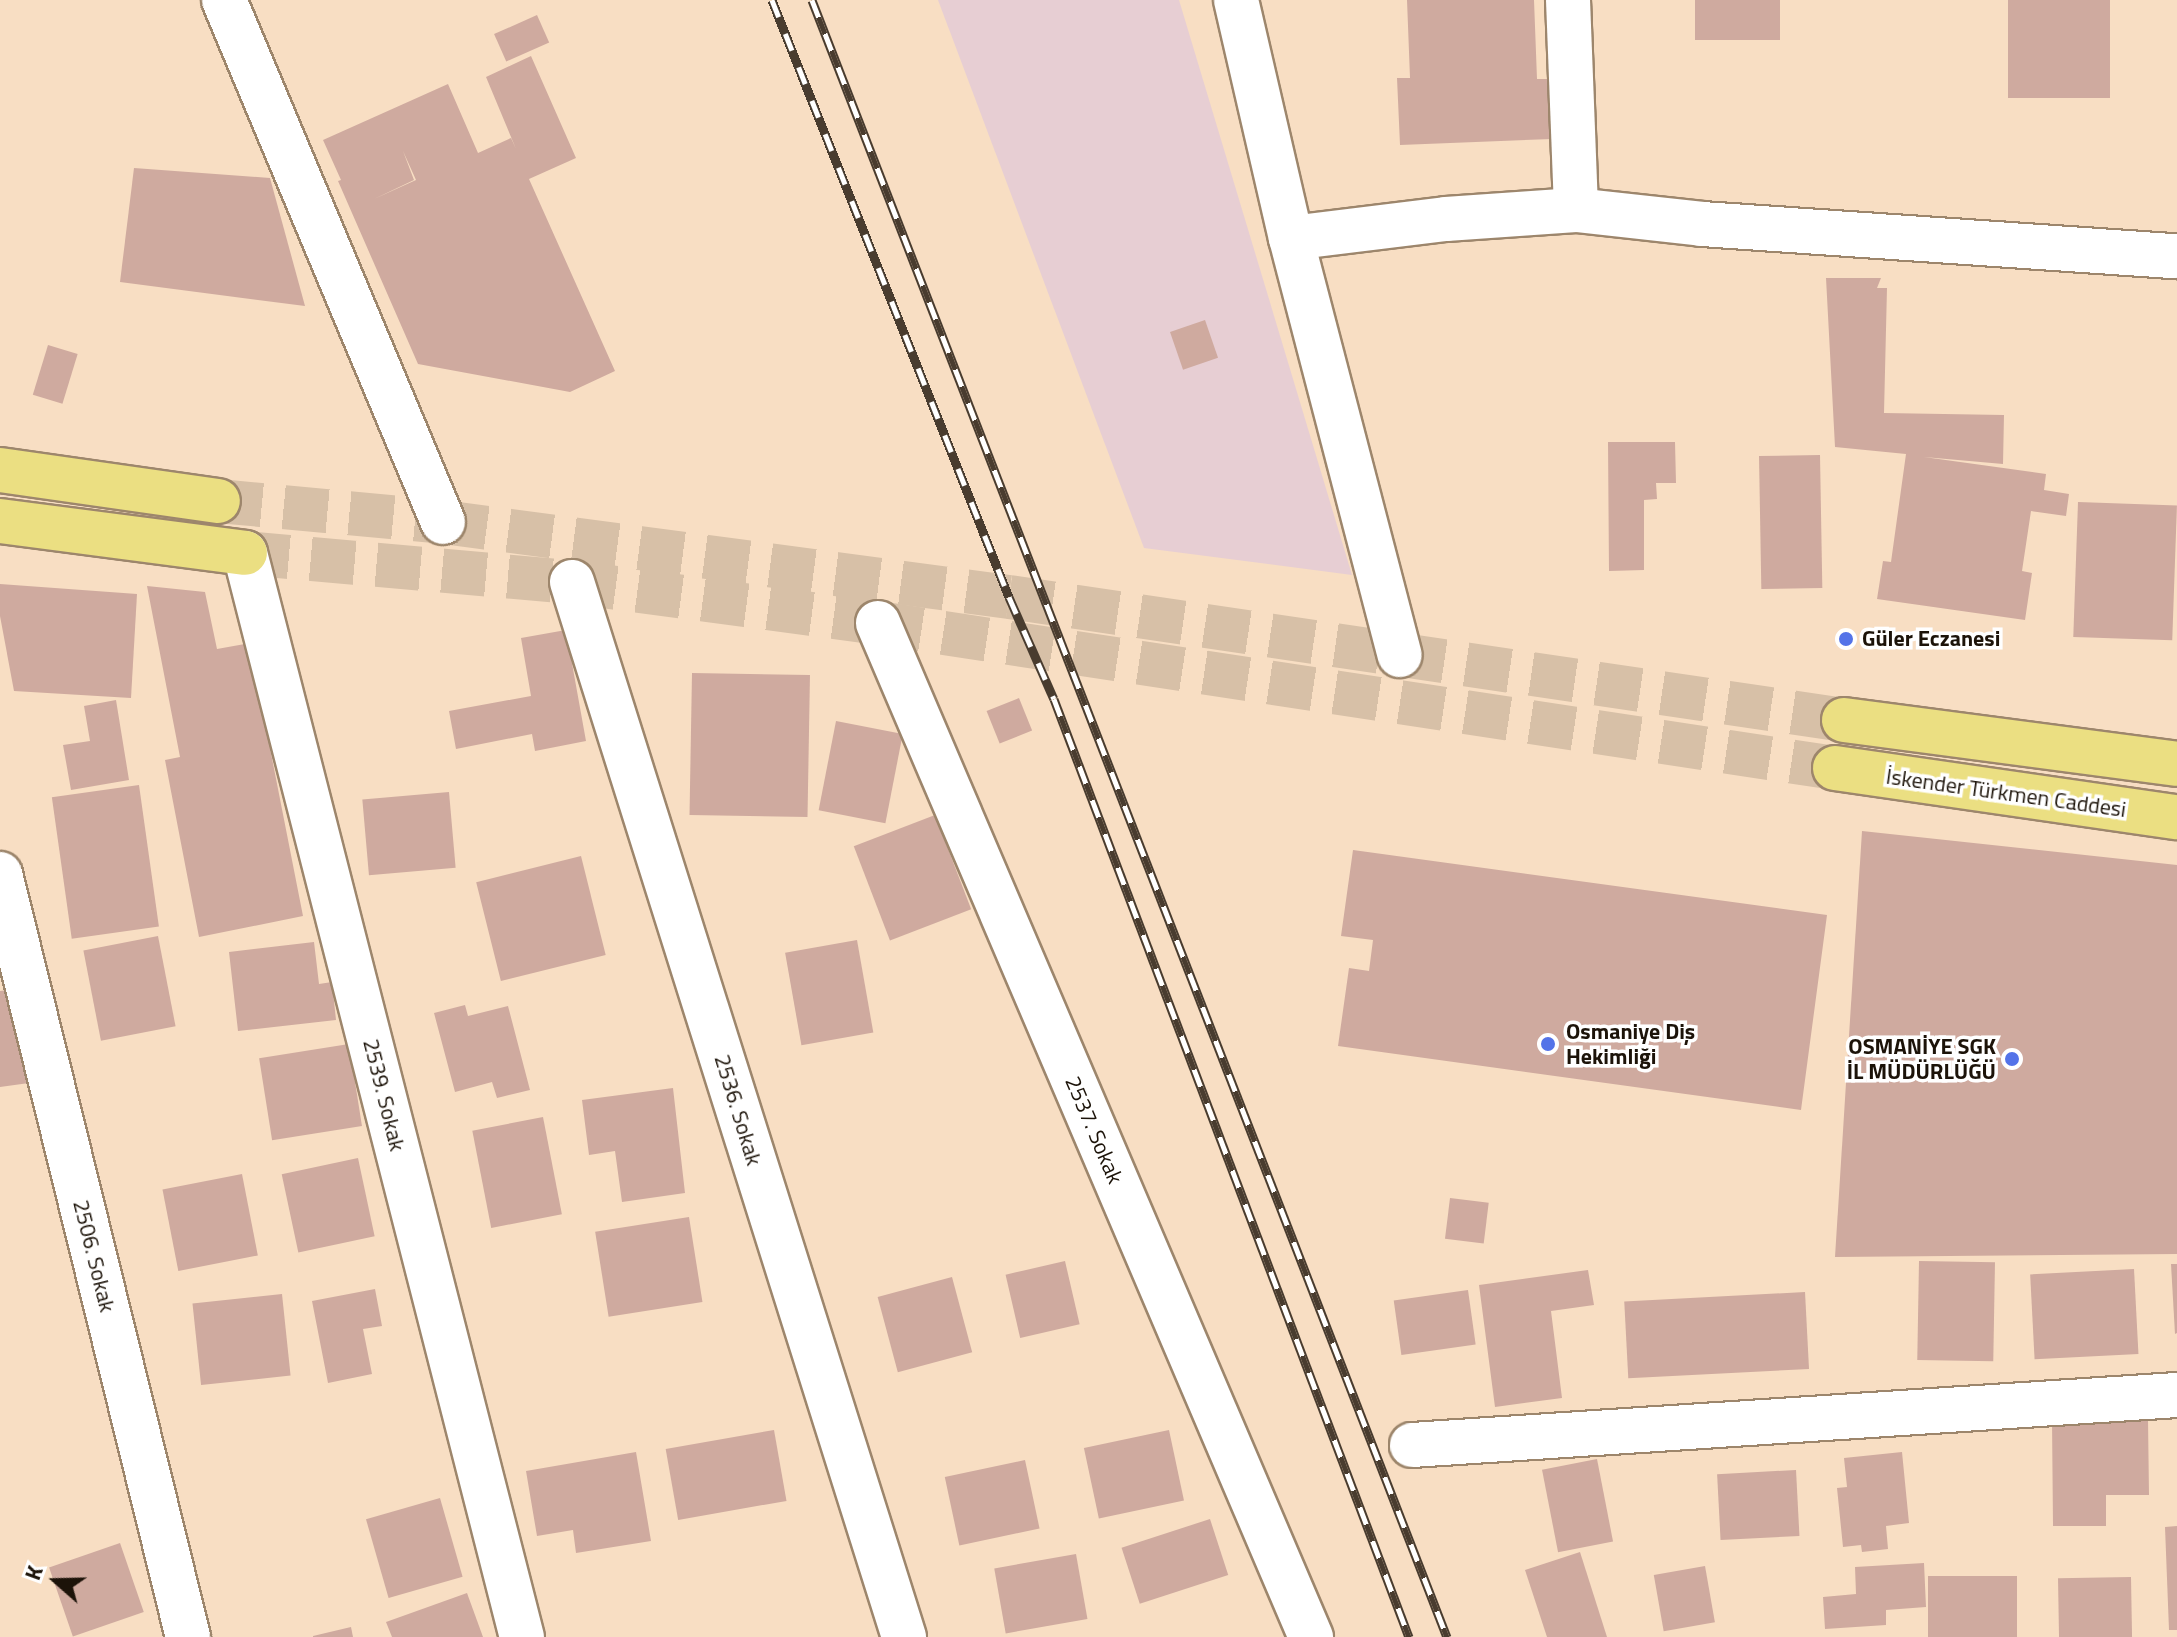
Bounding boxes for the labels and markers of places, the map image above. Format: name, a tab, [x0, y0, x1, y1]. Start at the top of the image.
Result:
place label: Güler Eczanesi	[1862, 626, 2000, 652]
marker: Güler Eczanesi	[1837, 630, 1855, 648]
place label: Osmaniye Diş Hekimliği	[1566, 1018, 1695, 1070]
marker: Osmaniye Diş Hekimliği	[1537, 1033, 1559, 1055]
place label: OSMANİYE SGK İL MÜDÜRLÜĞÜ	[1847, 1033, 1996, 1084]
marker: OSMANİYE SGK İL MÜDÜRLÜĞÜ	[2003, 1050, 2021, 1068]

